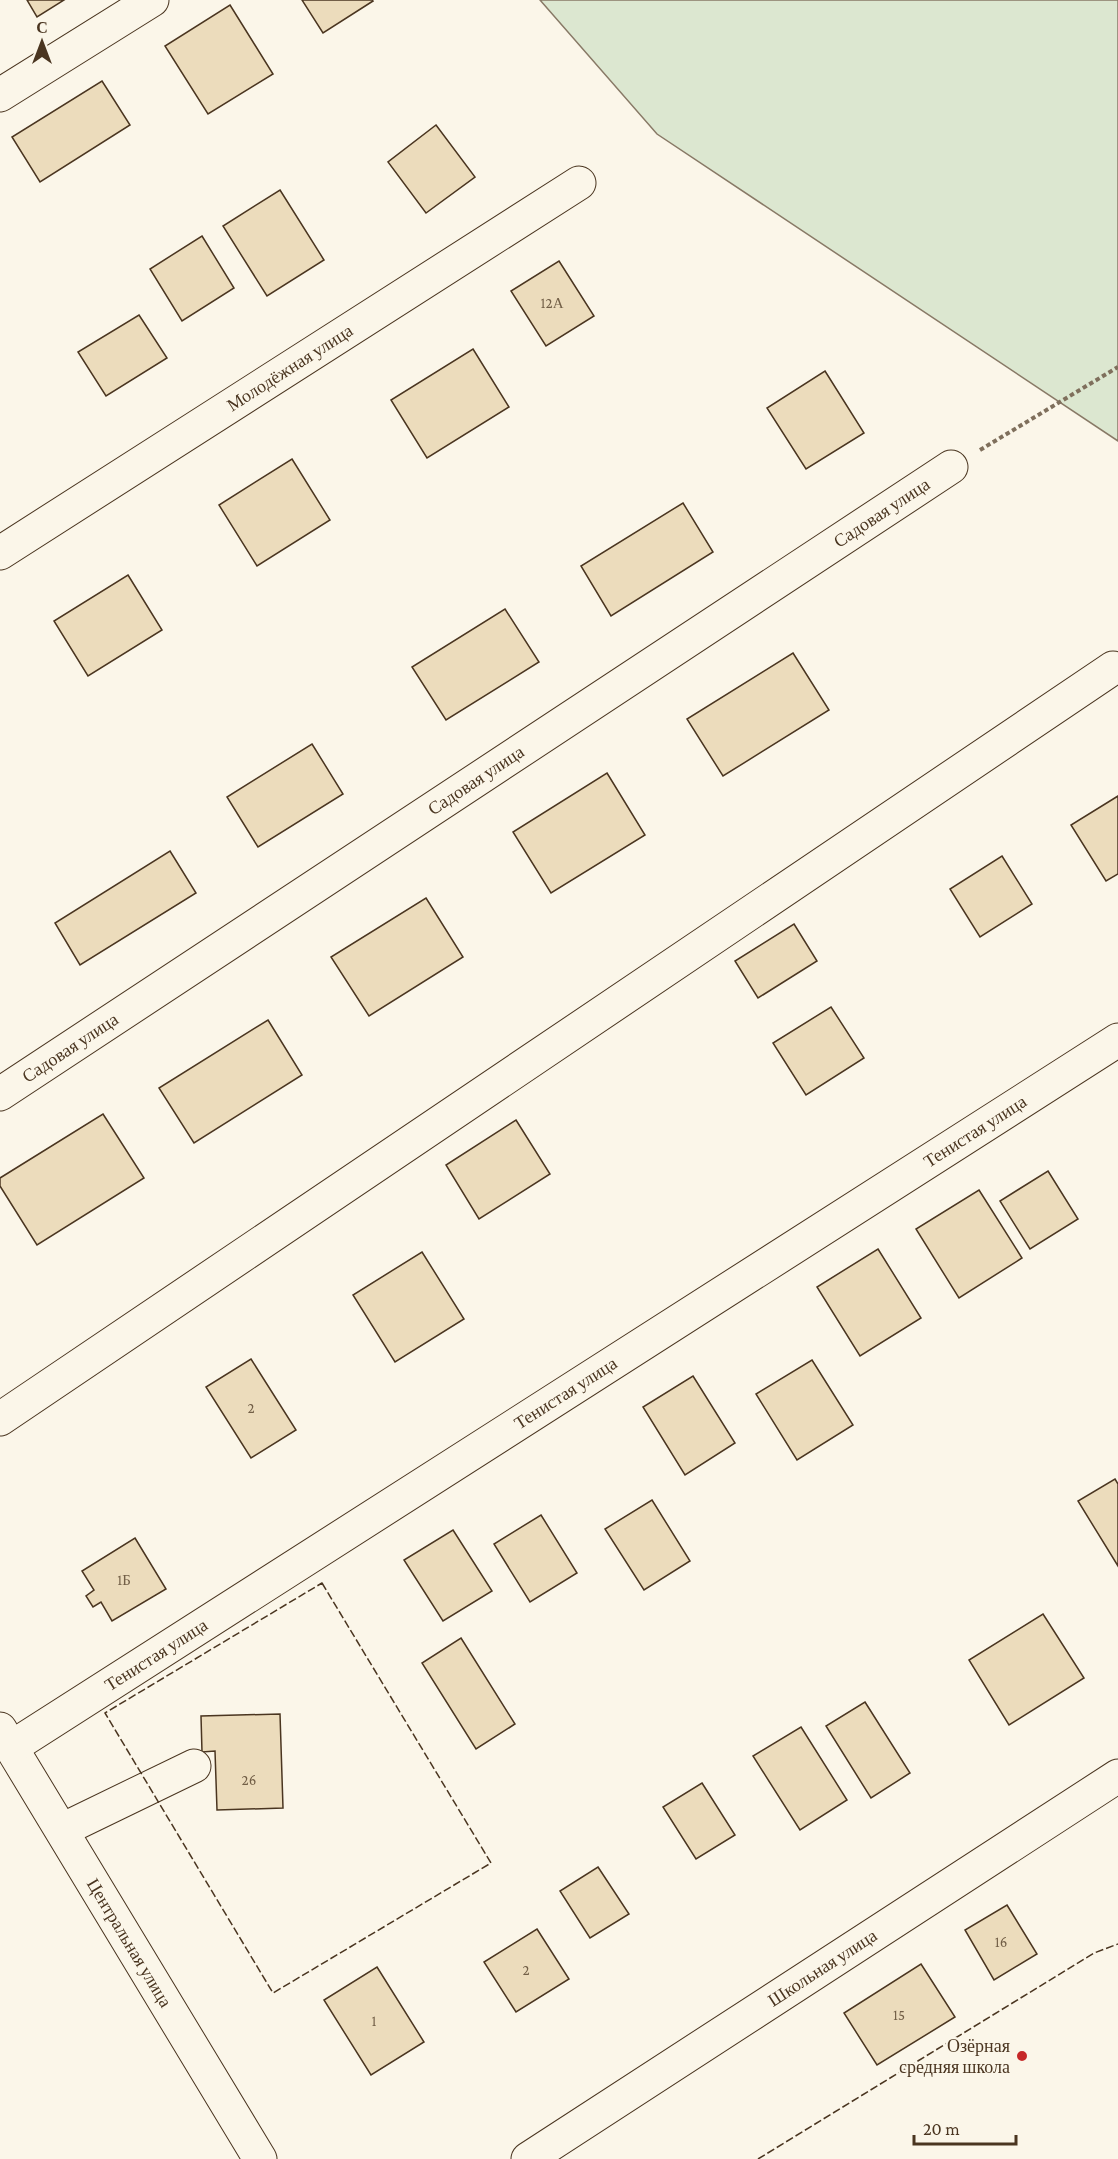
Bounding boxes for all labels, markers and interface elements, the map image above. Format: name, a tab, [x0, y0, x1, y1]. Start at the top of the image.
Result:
north arrow	[12, 12, 72, 72]
text: С	[36, 19, 48, 36]
house number: 12А	[541, 295, 564, 311]
street label: Молодёжная улица	[223, 320, 356, 415]
street label: Садовая улица	[830, 474, 933, 552]
street label: Садовая улица	[424, 741, 528, 819]
street label: Садовая улица	[18, 1009, 122, 1087]
street label: Тенистая улица	[920, 1091, 1030, 1172]
street label: Тенистая улица	[511, 1353, 621, 1433]
house number: 2	[247, 1400, 255, 1416]
house number: 1Б	[117, 1572, 131, 1588]
street label: Тенистая улица	[101, 1615, 211, 1695]
house number: 26	[242, 1772, 256, 1788]
street label: Центральная улица	[83, 1875, 176, 2011]
street label: Школьная улица	[764, 1925, 881, 2011]
house number: 16	[995, 1934, 1007, 1950]
house number: 2	[522, 1962, 530, 1978]
house number: 15	[893, 2007, 905, 2023]
house number: 1	[372, 2013, 377, 2029]
place label: Озёрная средняя школа	[899, 2036, 1010, 2077]
marker: Озёрная средняя школа	[1015, 2049, 1029, 2063]
scale bar	[914, 2108, 1016, 2146]
text: 20 m	[923, 2119, 960, 2139]

